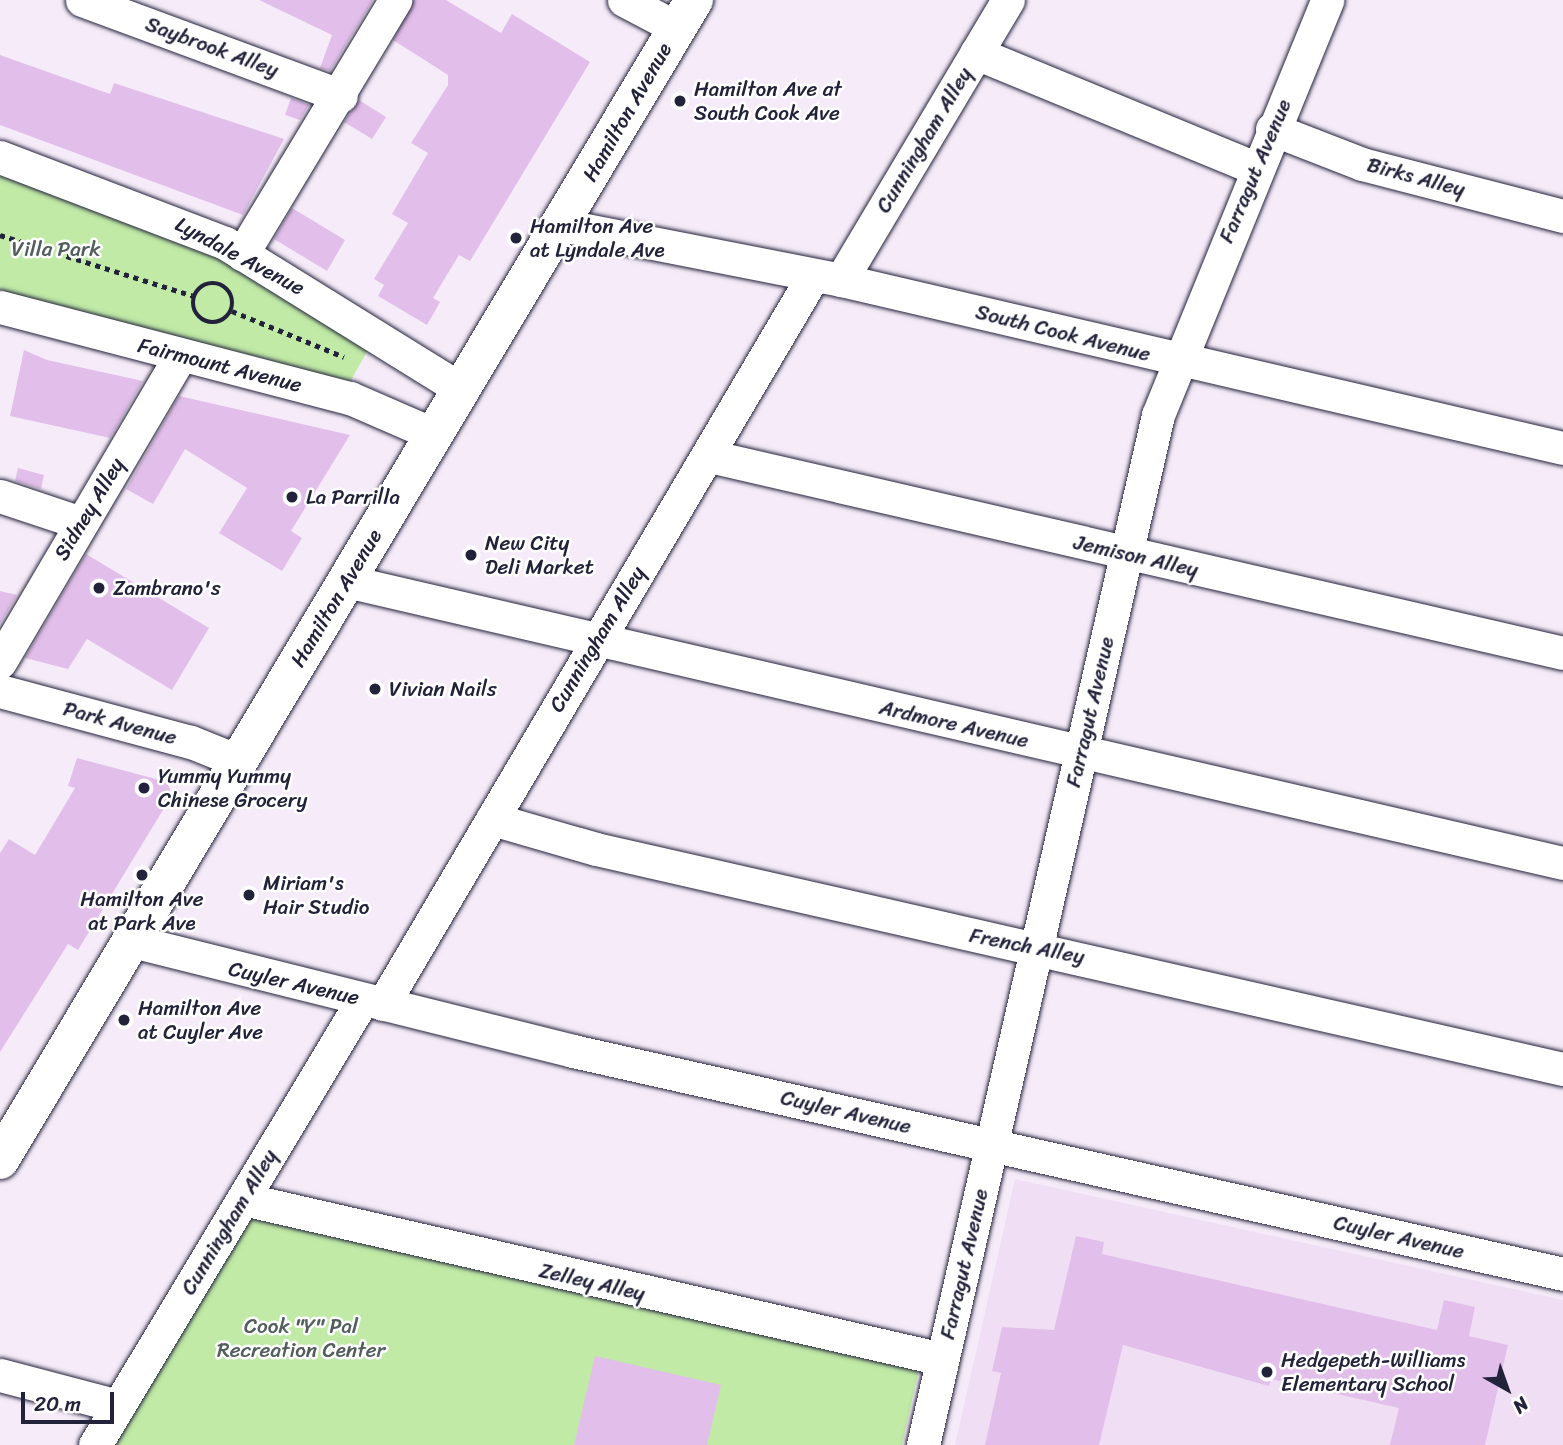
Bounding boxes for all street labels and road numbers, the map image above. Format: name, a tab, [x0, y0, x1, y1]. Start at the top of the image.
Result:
street label: Saybrook Alley	[142, 11, 282, 83]
street label: Hamilton Avenue	[577, 38, 677, 186]
street label: Cunningham Alley	[871, 63, 977, 217]
street label: Farragut Avenue	[1213, 96, 1297, 246]
street label: Birks Alley	[1364, 152, 1468, 202]
street label: Lyndale Avenue	[171, 211, 309, 301]
street label: South Cook Avenue	[973, 299, 1153, 367]
street label: Fairmount Avenue	[136, 333, 304, 397]
street label: Sidney Alley	[48, 453, 130, 565]
street label: Hamilton Avenue	[285, 525, 387, 671]
street label: Jemison Alley	[1071, 529, 1201, 583]
street label: Cunningham Alley	[544, 562, 650, 716]
street label: Farragut Avenue	[1060, 634, 1120, 790]
street label: Ardmore Avenue	[877, 695, 1031, 753]
street label: Park Avenue	[61, 696, 179, 750]
street label: French Alley	[967, 923, 1087, 969]
street label: Cuyler Avenue	[226, 956, 362, 1010]
street label: Cuyler Avenue	[778, 1085, 914, 1139]
street label: Cunningham Alley	[176, 1145, 282, 1299]
street label: Farragut Avenue	[934, 1186, 994, 1342]
street label: Cuyler Avenue	[1331, 1210, 1467, 1264]
street label: Zelley Alley	[536, 1258, 648, 1306]

